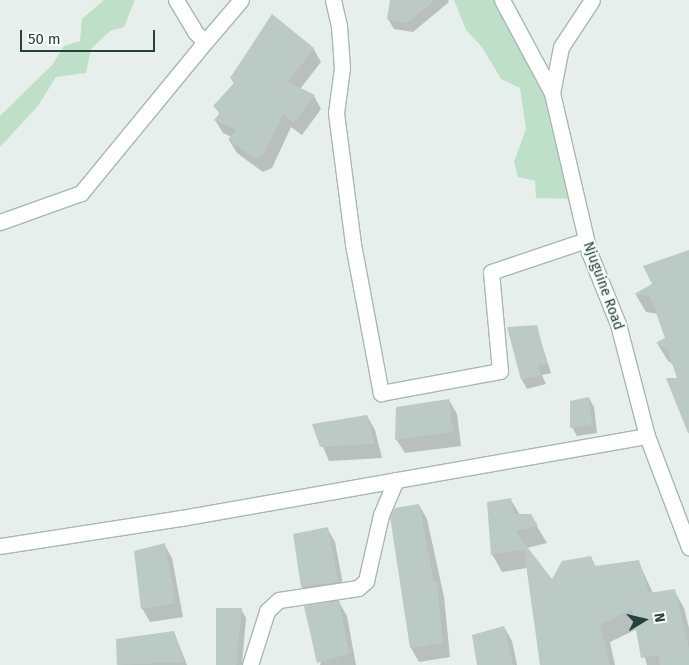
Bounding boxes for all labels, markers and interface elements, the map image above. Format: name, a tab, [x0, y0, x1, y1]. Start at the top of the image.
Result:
scale bar	[22, 20, 158, 52]
text: 50 m	[28, 30, 61, 48]
street label: Njuguine Road	[579, 240, 627, 332]
north arrow	[619, 595, 669, 645]
text: N	[650, 612, 668, 623]

